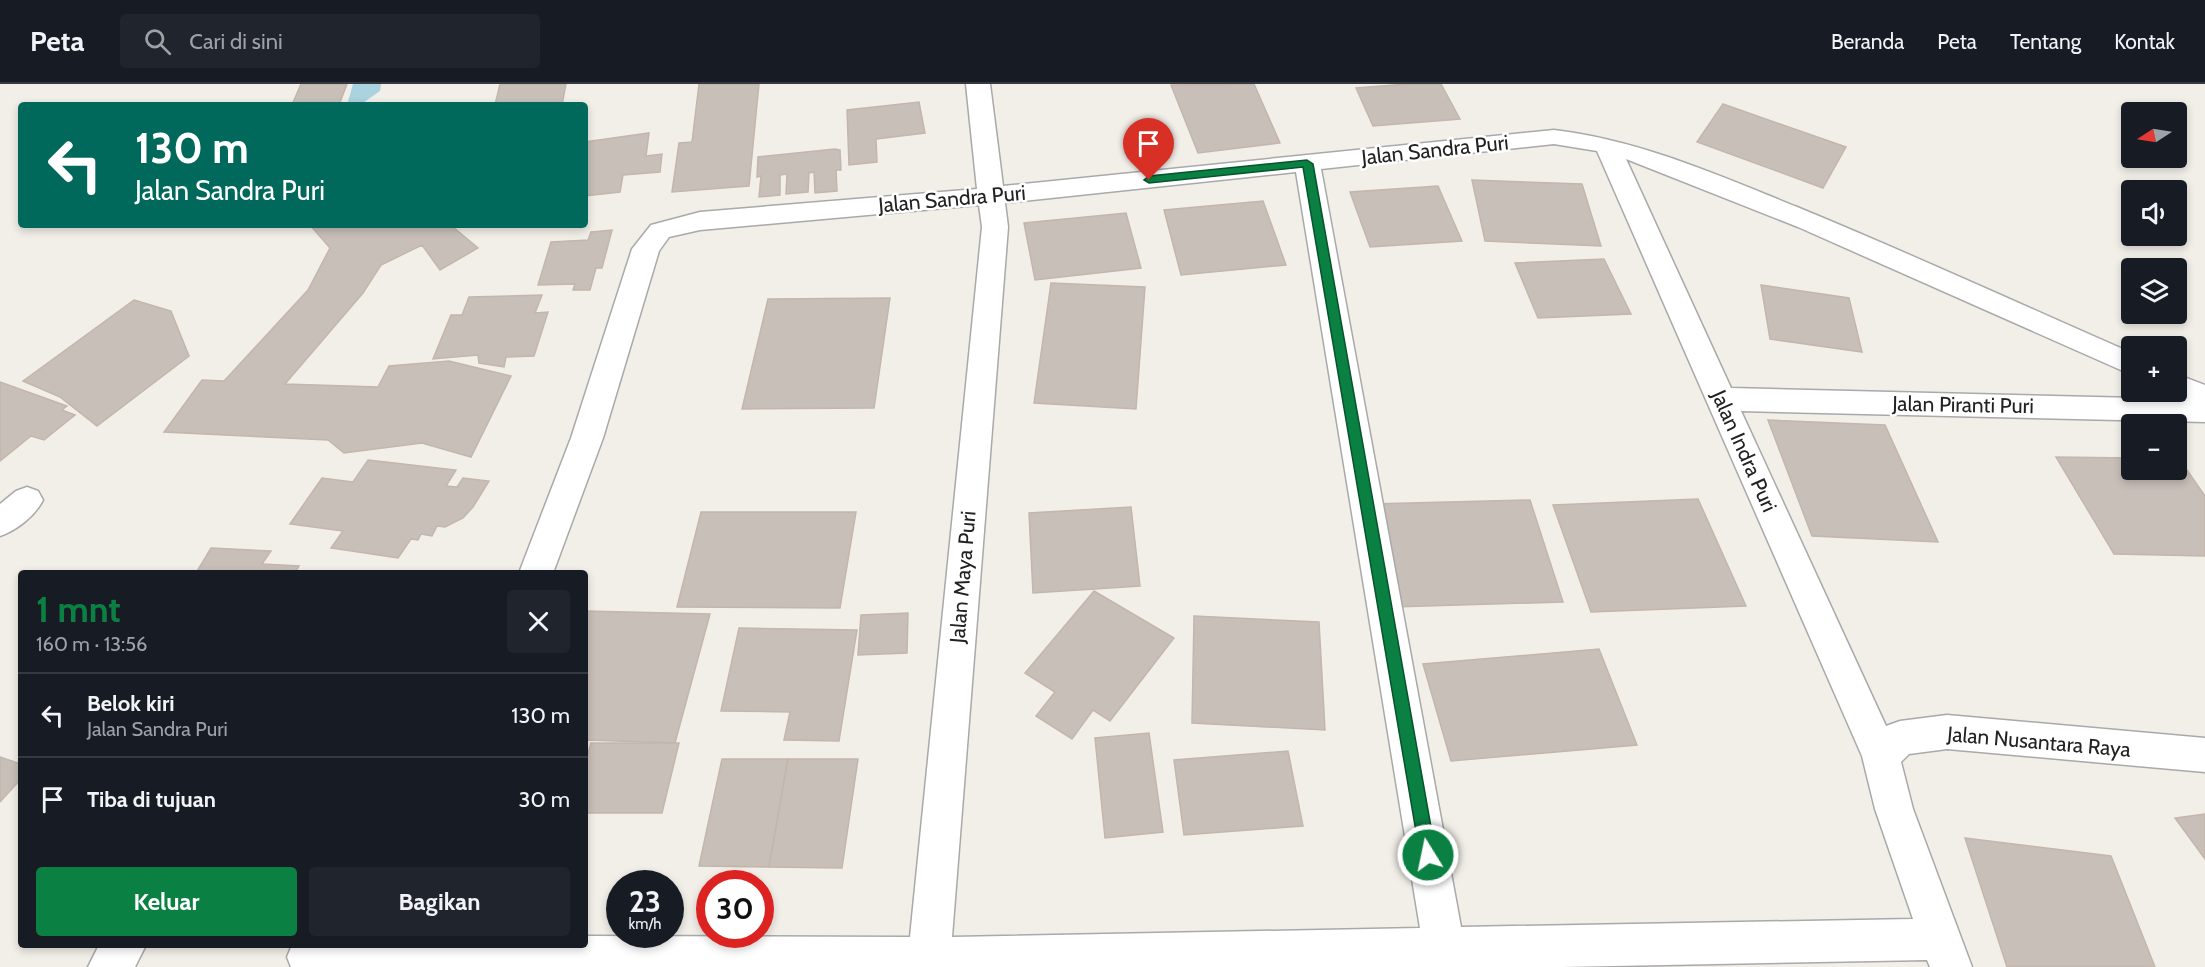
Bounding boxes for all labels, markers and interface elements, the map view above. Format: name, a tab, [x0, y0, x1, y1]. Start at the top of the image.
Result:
search box	[120, 14, 540, 68]
text: Peta	[30, 24, 84, 58]
icon: search	[141, 25, 174, 58]
text: Cari di sini	[189, 28, 283, 55]
text: Beranda	[1831, 29, 1904, 54]
text: Peta	[1937, 29, 1977, 54]
text: Tentang	[2010, 29, 2081, 54]
text: Kontak	[2114, 29, 2175, 54]
north arrow	[2121, 102, 2187, 168]
map controls	[2121, 102, 2187, 480]
pin	[1123, 118, 1174, 180]
text: 130 m	[135, 122, 249, 174]
icon: left	[36, 126, 114, 204]
icon: arrive	[1132, 127, 1165, 160]
street label: Jalan Sandra Puri	[1359, 129, 1510, 170]
text: Jalan Sandra Puri	[135, 174, 325, 207]
street label: Jalan Sandra Puri	[876, 180, 1027, 217]
button: sound	[2121, 180, 2187, 246]
button: layers	[2121, 258, 2187, 324]
button: +	[2121, 336, 2187, 402]
street label: Jalan Indra Puri	[1706, 385, 1782, 516]
street label: Jalan Piranti Puri	[1891, 391, 2034, 418]
button: −	[2121, 414, 2187, 480]
street label: Jalan Maya Puri	[944, 510, 981, 645]
text: 1 mnt	[36, 587, 121, 631]
button: close	[507, 590, 570, 653]
text: 160 m · 13:56	[36, 632, 147, 656]
text: Belok kiri	[87, 690, 174, 717]
icon: left	[36, 699, 69, 732]
text: 130 m	[511, 702, 570, 729]
text: Jalan Sandra Puri	[87, 717, 228, 741]
street label: Jalan Nusantara Raya	[1945, 721, 2132, 762]
icon: arrive	[36, 783, 69, 816]
text: Tiba di tujuan	[87, 786, 216, 813]
text: 30 m	[518, 786, 570, 813]
position arrow	[1396, 823, 1460, 887]
button: Keluar	[36, 867, 297, 936]
button: Bagikan	[309, 867, 570, 936]
speed limit sign: 30	[696, 870, 774, 948]
text: 23	[629, 883, 661, 920]
text: km/h	[629, 915, 661, 933]

